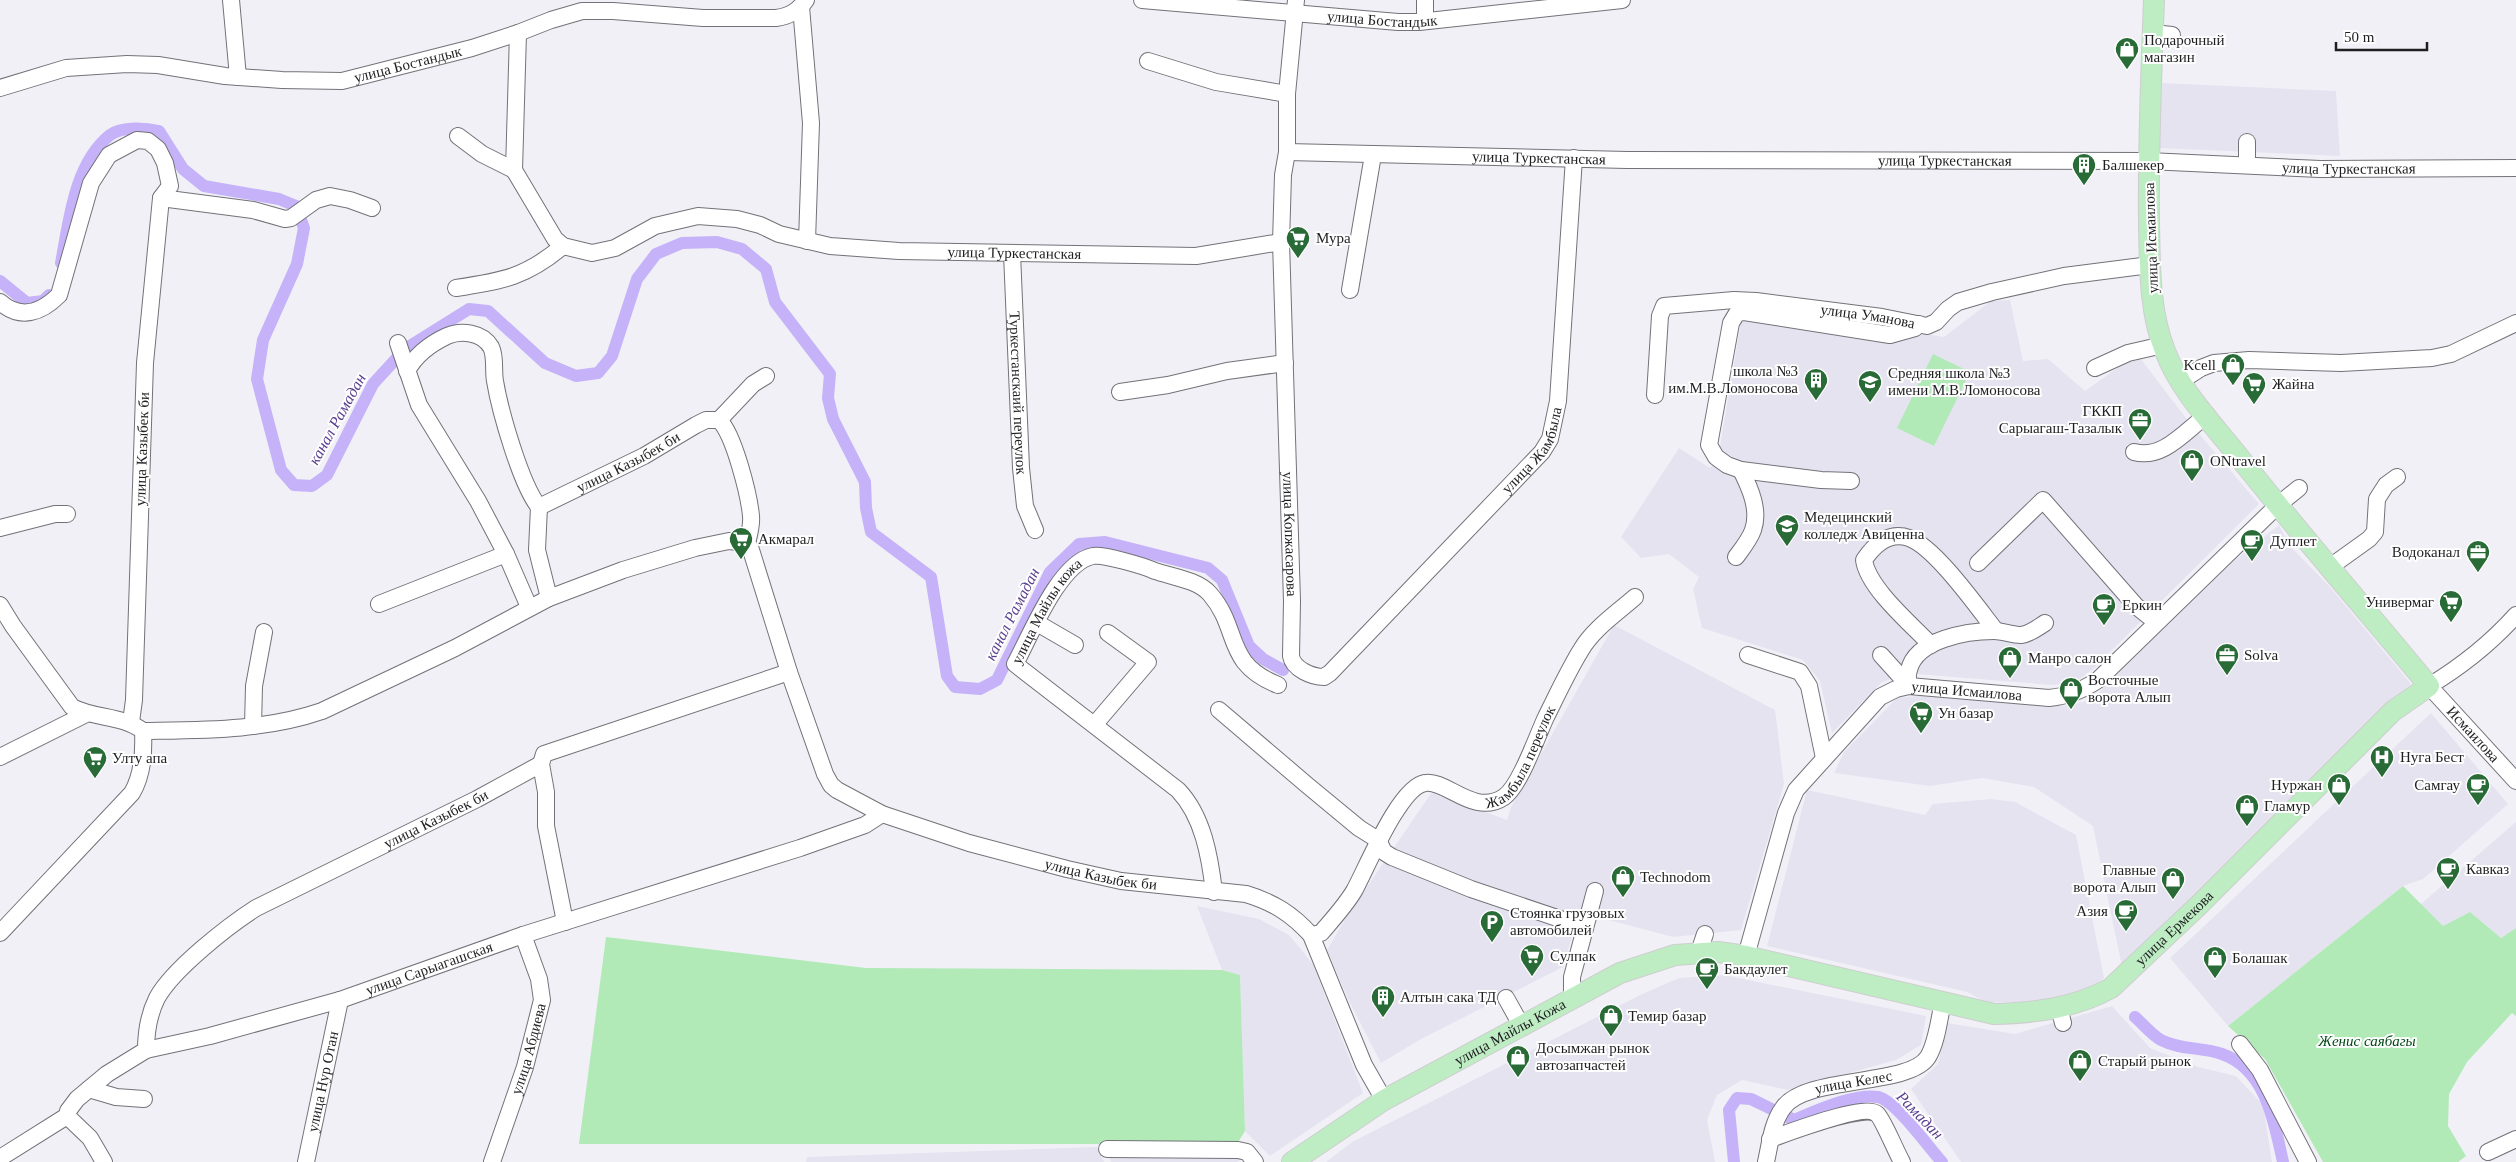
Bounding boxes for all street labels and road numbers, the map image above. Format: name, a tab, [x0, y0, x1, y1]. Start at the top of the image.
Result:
street label: улица Бостандык	[1326, 8, 1439, 30]
street label: улица Бостандык	[352, 43, 464, 86]
street label: улица Туркестанская	[1472, 148, 1606, 167]
street label: улица Туркестанская	[1878, 152, 2012, 169]
street label: улица Туркестанская	[2282, 159, 2416, 177]
street label: улица Исмаилова	[2141, 182, 2161, 294]
street label: улица Туркестанская	[947, 244, 1081, 262]
street label: улица Уманова	[1820, 301, 1917, 331]
street label: Туркестанскаий переулок	[1006, 311, 1030, 476]
street label: улица Казыбек би	[132, 392, 152, 506]
street label: улица Жамбыла	[1499, 405, 1565, 497]
street label: улица Казыбек би	[574, 428, 683, 495]
street label: улица Копжасарова	[1280, 471, 1300, 597]
street label: улица Майлы кожа	[1009, 555, 1085, 667]
street label: улица Исмаилова	[1911, 678, 2023, 704]
street label: Жамбыла переулок	[1484, 702, 1559, 811]
street label: Исмаилова	[2444, 703, 2503, 766]
street label: улица Казыбек би	[381, 787, 491, 852]
street label: улица Казыбек би	[1043, 855, 1158, 893]
street label: улица Ермекова	[2132, 887, 2217, 969]
street label: улица Сарыагашская	[364, 938, 495, 998]
street label: улица Майлы Кожа	[1452, 996, 1569, 1069]
street label: улица Абдиева	[508, 1001, 549, 1097]
street label: улица Нур Отан	[304, 1030, 341, 1134]
street label: улица Келес	[1813, 1067, 1894, 1097]

